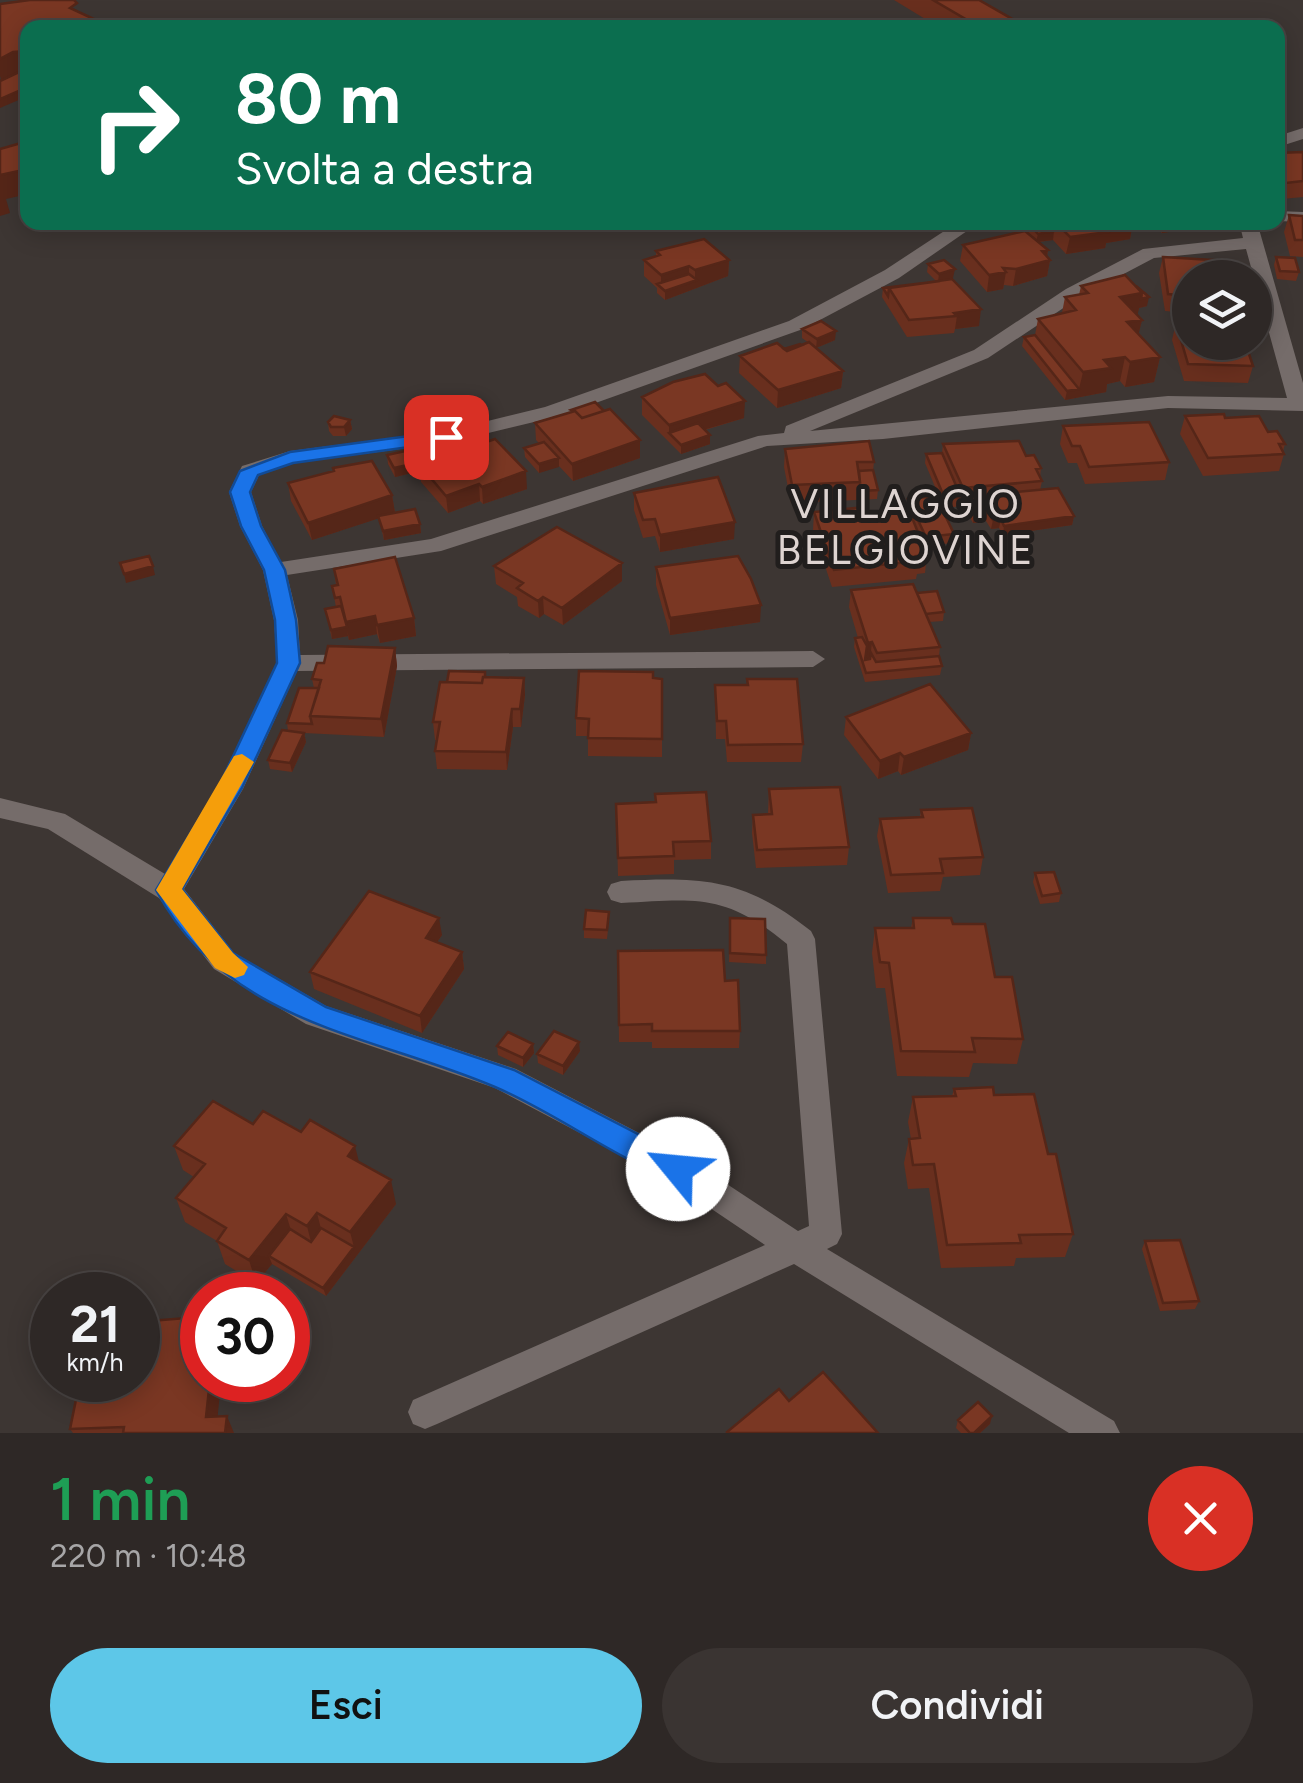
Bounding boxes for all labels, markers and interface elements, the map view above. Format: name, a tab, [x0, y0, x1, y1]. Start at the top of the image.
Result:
text: 80 m	[235, 56, 401, 141]
icon: right	[70, 60, 200, 190]
text: Svolta a destra	[235, 141, 534, 195]
map controls	[1172, 260, 1272, 360]
button: layers	[1172, 260, 1272, 360]
pin	[404, 395, 489, 480]
icon: arrive	[419, 410, 474, 465]
district label: VILLAGGIO BELGIOVINE	[777, 480, 1035, 574]
position arrow	[626, 1117, 730, 1221]
speed limit sign: 30	[180, 1272, 310, 1402]
text: 21	[70, 1294, 120, 1355]
text: km/h	[66, 1347, 124, 1377]
text: 1 min	[50, 1463, 190, 1535]
button: close	[1148, 1466, 1253, 1571]
text: 220 m · 10:48	[50, 1537, 247, 1575]
button: Esci	[50, 1648, 642, 1763]
button: Condividi	[662, 1648, 1253, 1763]

